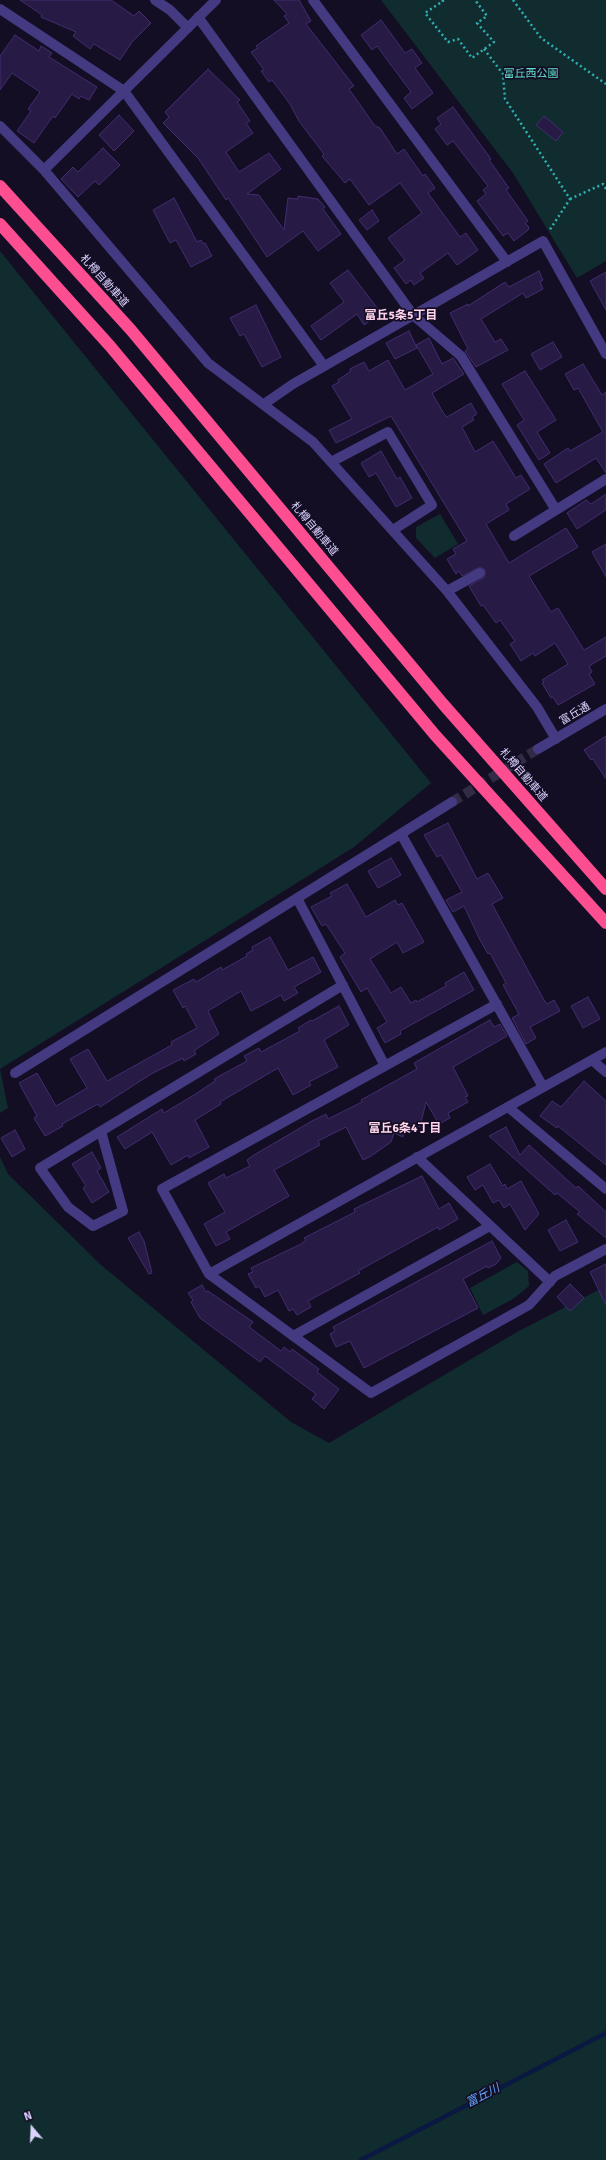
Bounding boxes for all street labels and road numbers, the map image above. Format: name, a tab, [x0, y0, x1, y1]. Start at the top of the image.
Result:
street label: 札樽自動車道	[77, 252, 131, 310]
street label: 札樽自動車道	[288, 499, 340, 559]
street label: 富丘通	[557, 700, 593, 728]
street label: 札樽自動車道	[496, 746, 550, 804]

